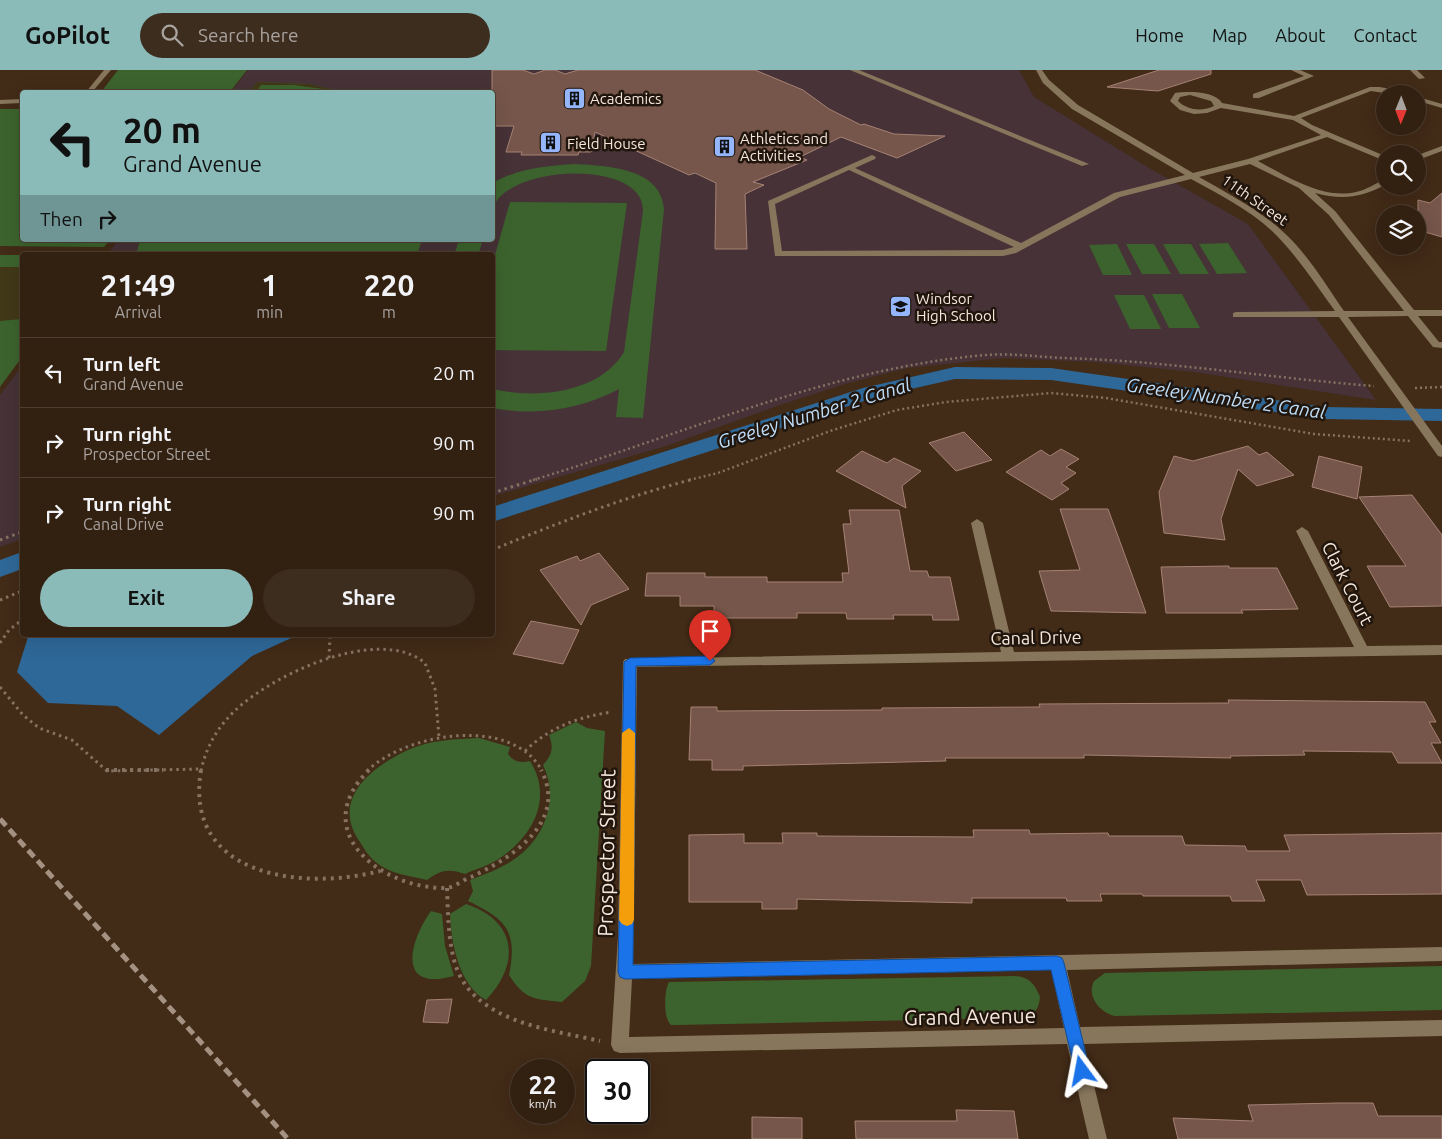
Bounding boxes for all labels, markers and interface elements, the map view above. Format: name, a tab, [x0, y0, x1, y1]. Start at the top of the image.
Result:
search box	[140, 13, 490, 58]
icon: search	[158, 21, 186, 49]
text: GoPilot	[25, 22, 110, 49]
text: Search here	[198, 24, 298, 46]
text: Home	[1135, 25, 1184, 45]
text: Map	[1212, 25, 1247, 45]
text: About	[1275, 25, 1325, 45]
text: Contact	[1353, 25, 1417, 45]
north arrow	[1376, 85, 1426, 135]
map controls	[1376, 85, 1426, 255]
building icon: Academics	[562, 86, 586, 110]
place label: Academics	[590, 90, 662, 107]
icon: left	[40, 110, 105, 175]
text: 20 m	[123, 110, 201, 150]
place label: Athletics and Activities	[740, 130, 828, 164]
building icon: Field House	[539, 131, 563, 155]
place label: Field House	[567, 135, 646, 152]
building icon: Athletics and Activities	[712, 135, 736, 159]
button: search	[1376, 145, 1426, 195]
text: Grand Avenue	[123, 151, 262, 176]
street label: 11th Street	[1219, 171, 1291, 229]
icon: right	[93, 205, 121, 233]
button: layers	[1376, 205, 1426, 255]
text: Then	[40, 208, 83, 230]
text: 21:49	[101, 268, 176, 302]
text: 1	[261, 268, 278, 302]
text: 220	[364, 268, 414, 302]
place label: Windsor High School	[916, 290, 996, 324]
school or university icon: Windsor High School	[888, 295, 912, 319]
text: Arrival	[115, 303, 161, 321]
text: min	[256, 303, 283, 321]
text: m	[382, 303, 396, 321]
text: Turn left	[83, 353, 161, 375]
icon: left	[40, 359, 68, 387]
text: 20 m	[433, 362, 475, 384]
water label: Greeley Number 2 Canal	[715, 373, 914, 453]
water label: Greeley Number 2 Canal	[1125, 373, 1328, 423]
text: Grand Avenue	[83, 375, 184, 393]
text: Turn right	[83, 423, 171, 445]
icon: right	[40, 429, 68, 457]
text: 90 m	[433, 432, 475, 454]
text: Prospector Street	[83, 445, 211, 463]
text: Turn right	[83, 493, 171, 515]
icon: right	[40, 499, 68, 527]
text: 90 m	[433, 502, 475, 524]
text: Canal Drive	[83, 515, 164, 533]
street label: Clark Court	[1318, 538, 1378, 628]
button: Exit	[40, 569, 253, 627]
button: Share	[263, 569, 475, 627]
pin	[689, 610, 731, 661]
icon: arrive	[696, 617, 724, 645]
street label: Canal Drive	[990, 626, 1082, 648]
street label: Prospector Street	[593, 769, 619, 937]
street label: Grand Avenue	[904, 1003, 1036, 1029]
position arrow	[1055, 1044, 1107, 1096]
speed limit sign: 30	[585, 1059, 650, 1124]
text: 22	[528, 1071, 557, 1099]
text: km/h	[529, 1097, 556, 1110]

